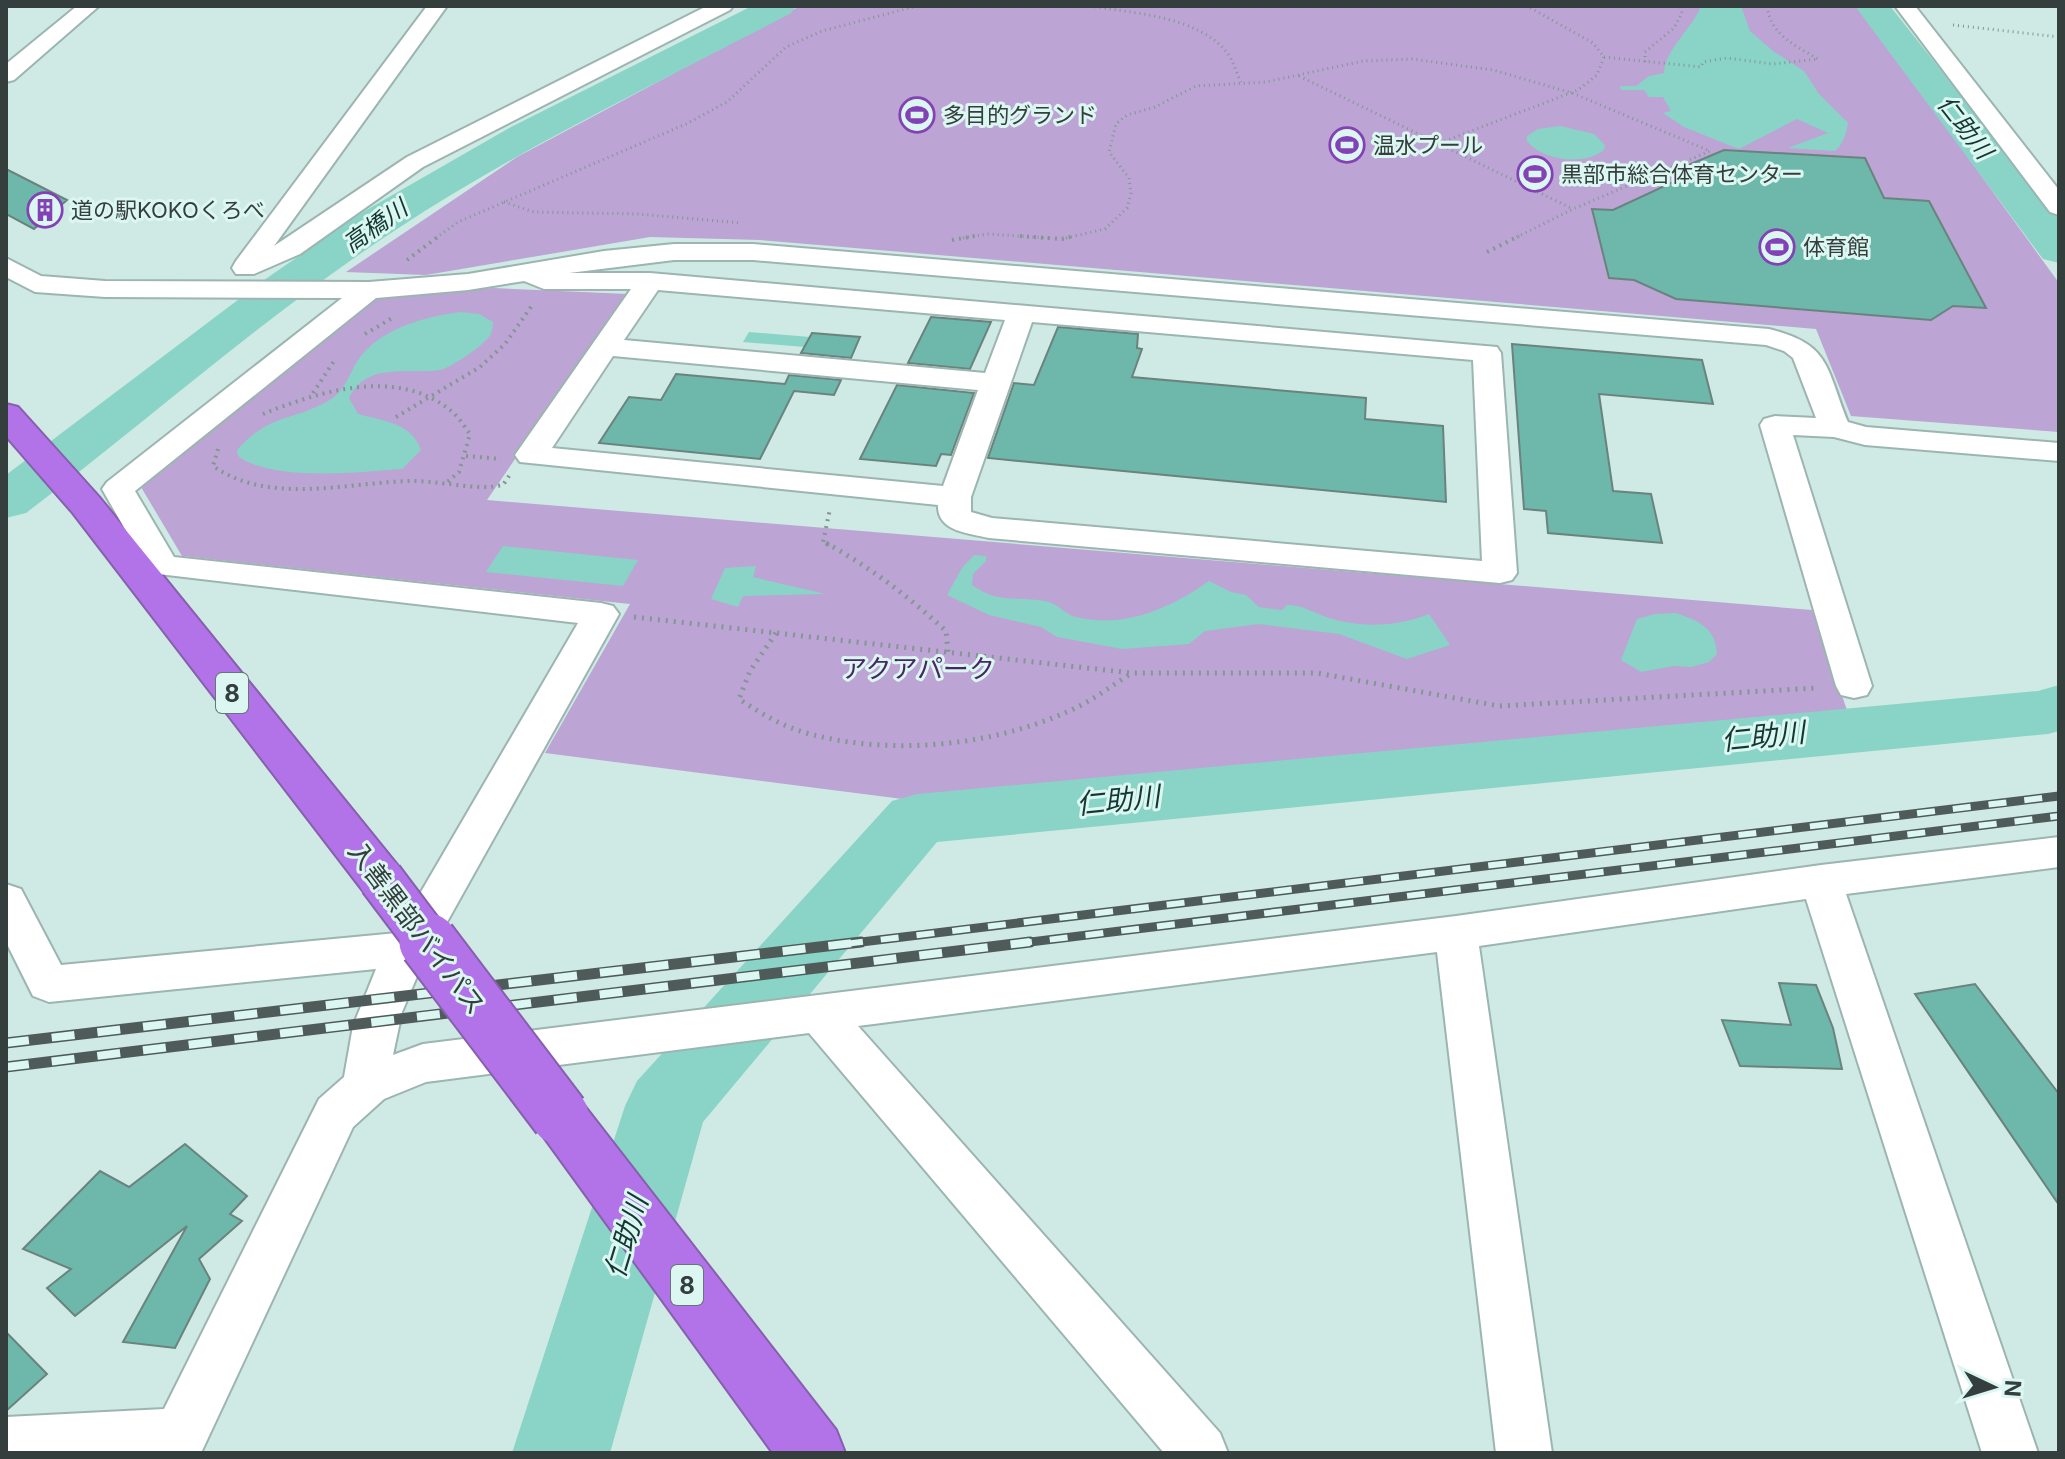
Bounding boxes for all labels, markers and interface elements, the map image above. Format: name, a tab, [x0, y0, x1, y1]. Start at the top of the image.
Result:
water label: 仁助川	[1931, 90, 2000, 167]
sports icon: 多目的グランド	[898, 96, 936, 134]
place label: 多目的グランド	[943, 102, 1097, 128]
sports icon: 温水プール	[1328, 126, 1366, 164]
place label: 温水プール	[1373, 132, 1483, 158]
sports icon: 黒部市総合体育センター	[1516, 155, 1554, 193]
place label: 黒部市総合体育センター	[1561, 161, 1803, 187]
building icon: 道の駅KOKOくろべ	[26, 191, 64, 229]
water label: 高橋川	[337, 192, 415, 259]
place label: 道の駅KOKOくろべ	[71, 197, 265, 223]
sports icon: 体育館	[1758, 228, 1796, 266]
place label: 体育館	[1803, 234, 1869, 260]
park label: アクアパーク	[841, 653, 995, 684]
road number: 8	[216, 673, 248, 713]
water label: 仁助川	[1719, 714, 1810, 757]
water label: 仁助川	[1074, 778, 1165, 821]
street label: 入善黒部バイパス	[342, 836, 492, 1020]
water label: 仁助川	[597, 1189, 655, 1282]
road number: 8	[671, 1265, 703, 1305]
north arrow	[1953, 1347, 2033, 1427]
text: N	[1999, 1379, 2027, 1398]

